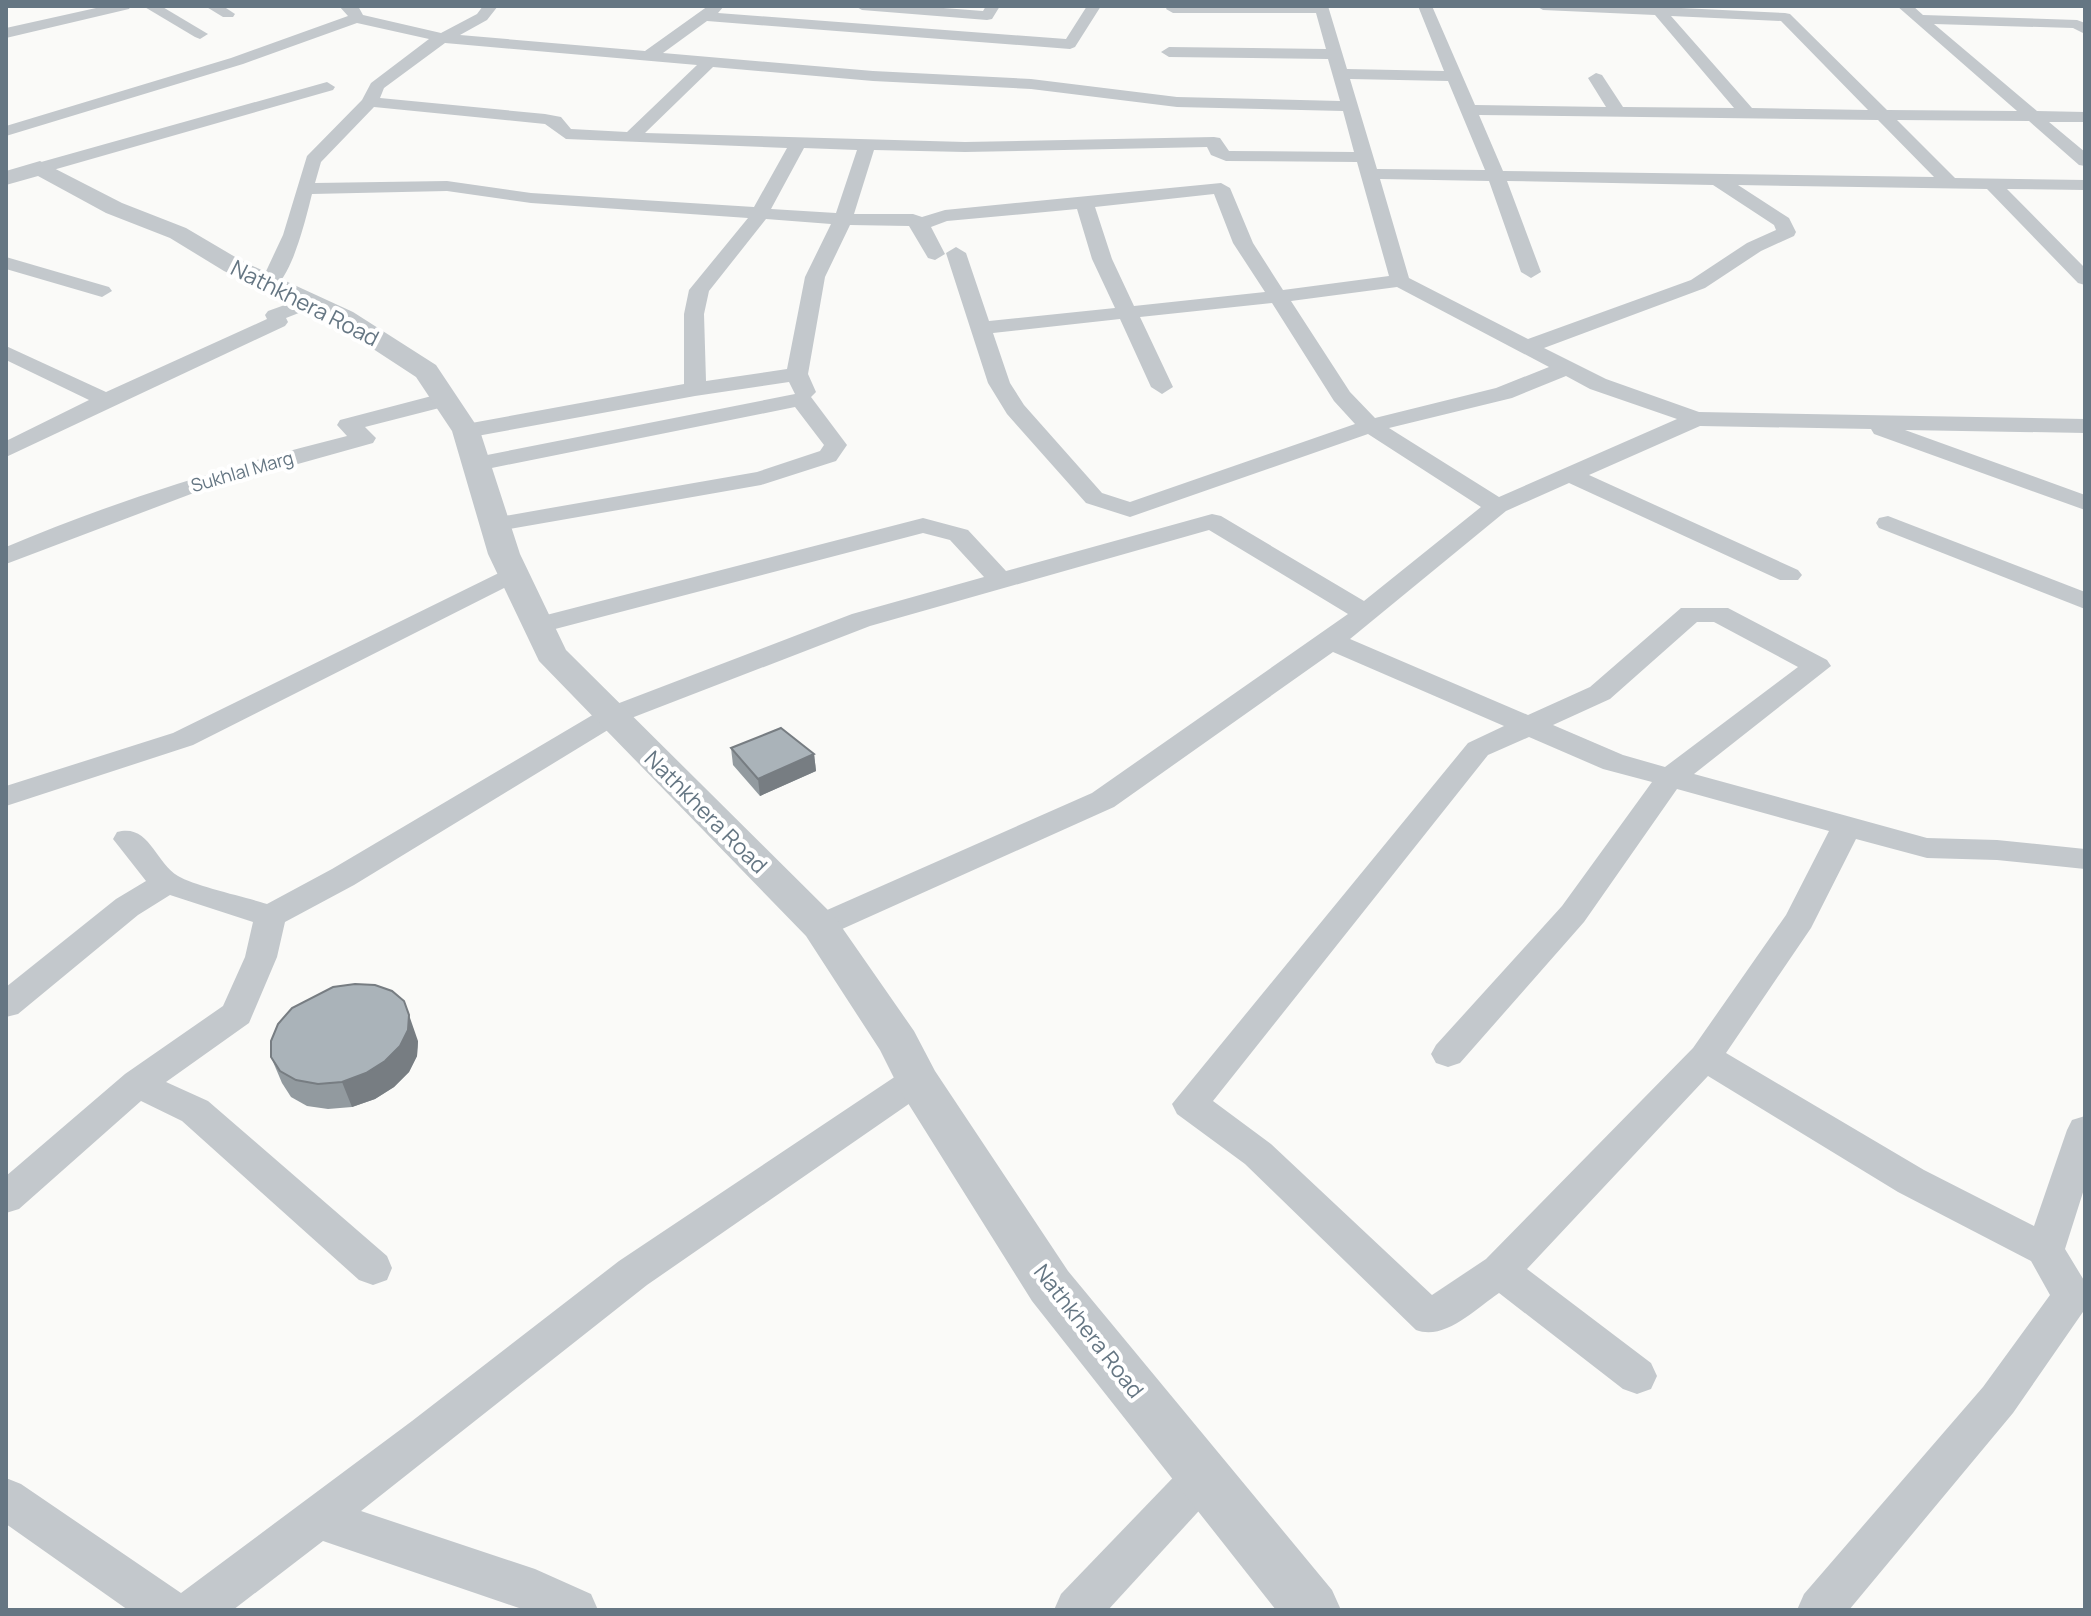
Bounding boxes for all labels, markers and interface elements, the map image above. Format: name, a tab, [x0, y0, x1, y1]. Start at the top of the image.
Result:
street label: Nathkhera Road	[226, 253, 384, 353]
street label: Sukhlal Marg	[188, 445, 296, 497]
street label: Nathkhera Road	[638, 744, 774, 880]
street label: Nathkhera Road	[1027, 1258, 1151, 1404]

